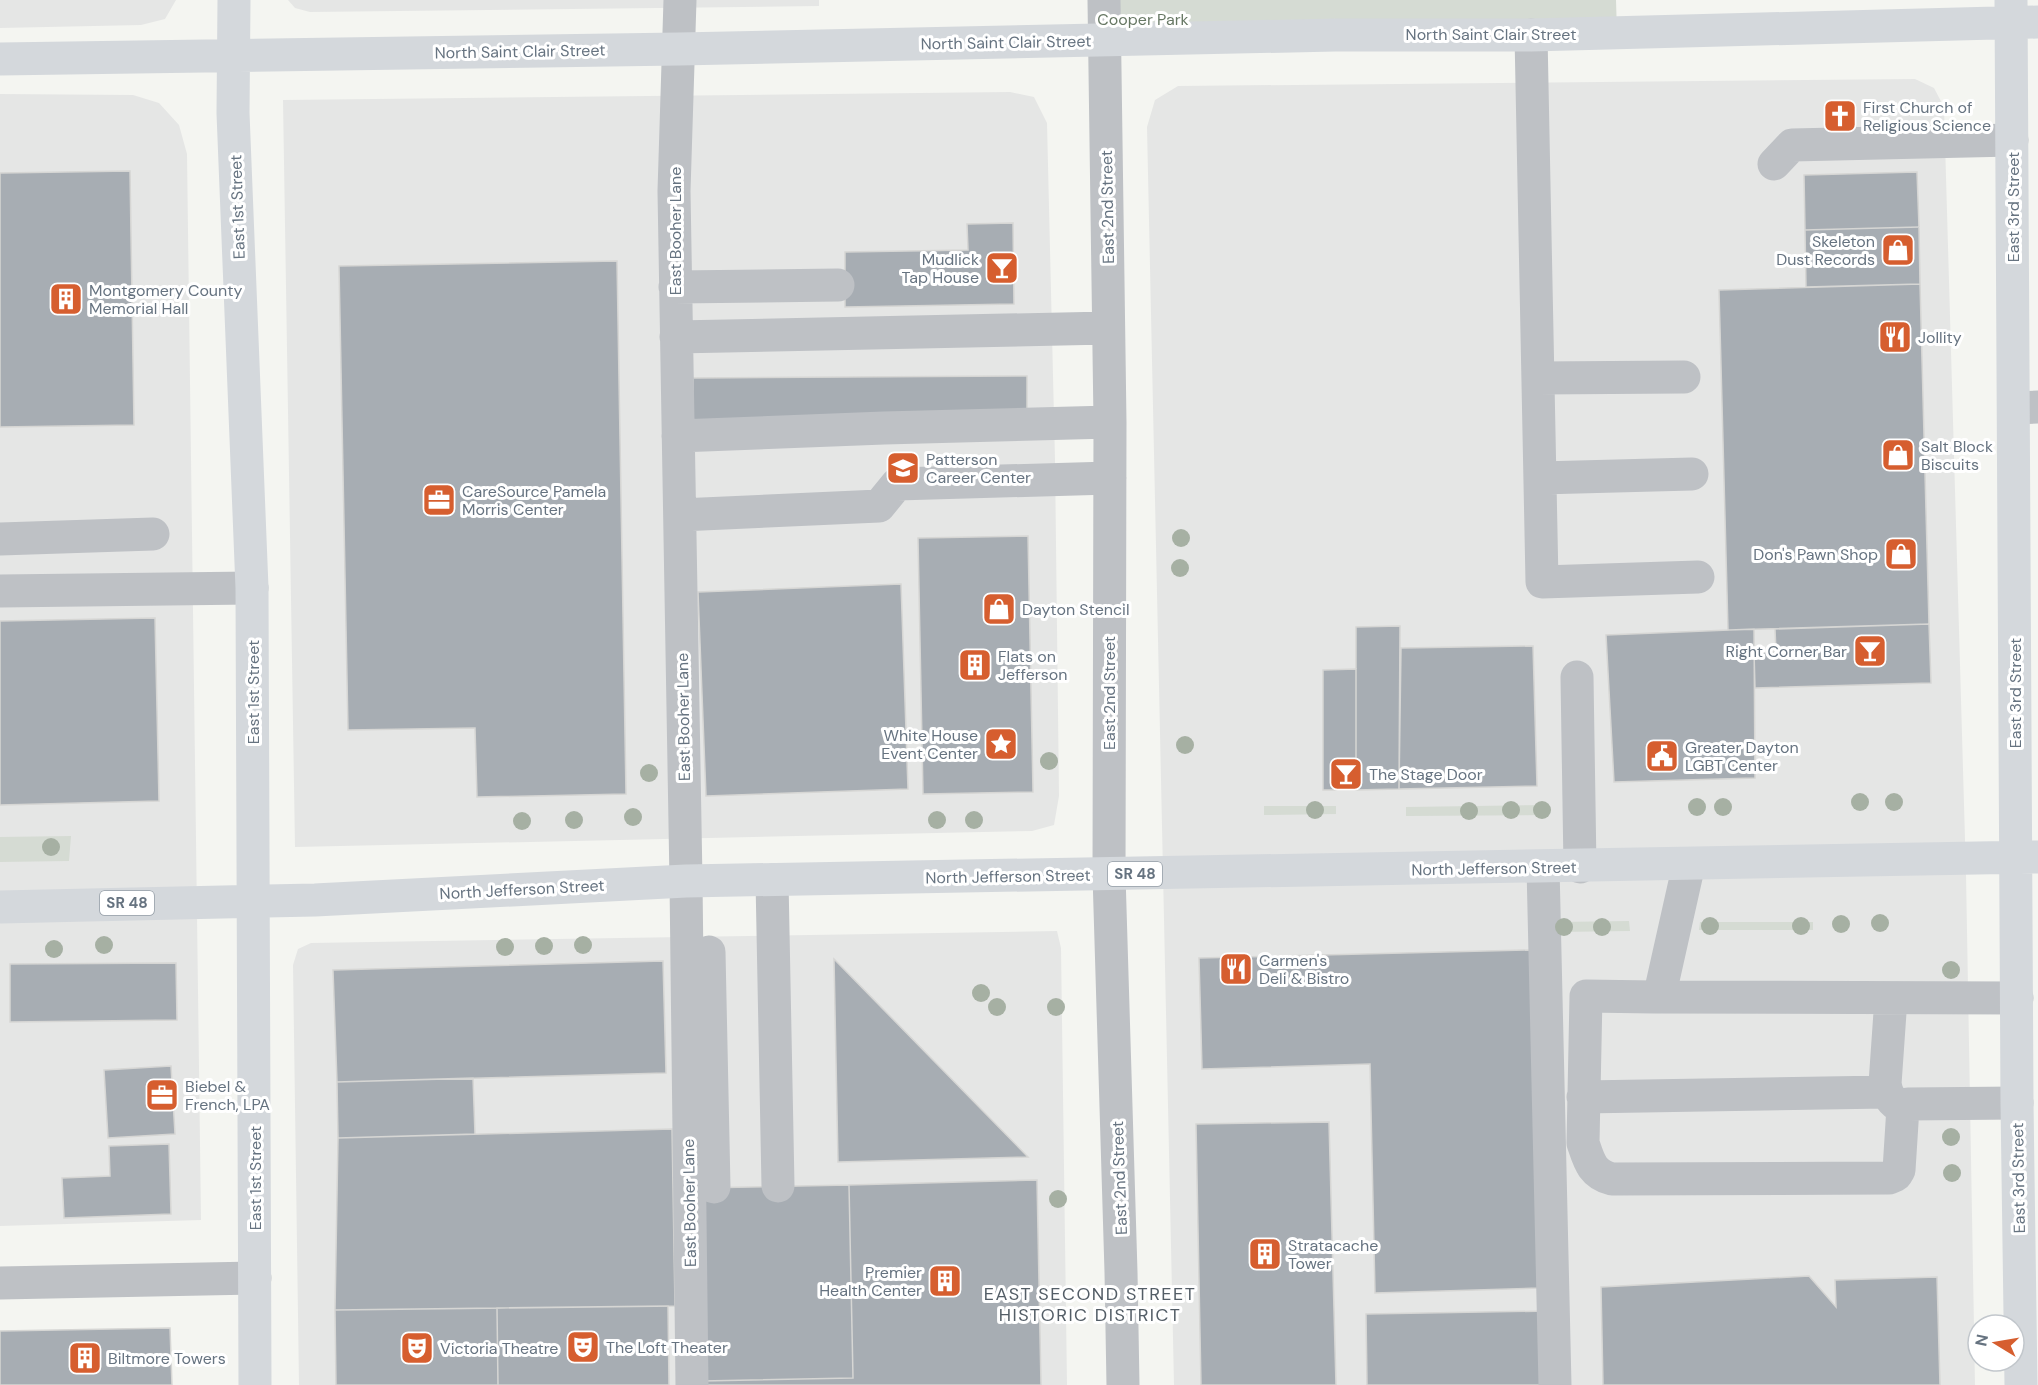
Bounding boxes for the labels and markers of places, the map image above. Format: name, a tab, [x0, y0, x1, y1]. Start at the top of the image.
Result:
place label: First Church of Religious Science	[1863, 97, 1991, 136]
church icon: First Church of Religious Science	[1822, 98, 1858, 134]
place label: Skeleton Dust Records	[1776, 231, 1875, 270]
shop icon: Skeleton Dust Records	[1880, 232, 1916, 268]
place label: Mudlick Tap House	[902, 249, 979, 288]
bar icon: Mudlick Tap House	[984, 250, 1020, 286]
place label: Montgomery County Memorial Hall	[89, 280, 242, 319]
building icon: Montgomery County Memorial Hall	[48, 281, 84, 317]
restaurant icon: Jollity	[1877, 319, 1913, 355]
place label: Jollity	[1918, 327, 1962, 348]
place label: Salt Block Biscuits	[1921, 436, 1993, 475]
shop icon: Salt Block Biscuits	[1880, 437, 1916, 473]
place label: Patterson Career Center	[926, 449, 1031, 488]
school or university icon: Patterson Career Center	[885, 450, 921, 486]
place label: CareSource Pamela Morris Center	[462, 481, 606, 520]
office icon: CareSource Pamela Morris Center	[421, 482, 457, 518]
shop icon: Don's Pawn Shop	[1883, 536, 1919, 572]
place label: Don's Pawn Shop	[1753, 544, 1878, 565]
shop icon: Dayton Stencil	[981, 591, 1017, 627]
place label: Dayton Stencil	[1022, 599, 1130, 620]
bar icon: Right Corner Bar	[1852, 633, 1888, 669]
place label: Right Corner Bar	[1725, 641, 1847, 662]
place label: Flats on Jefferson	[998, 646, 1067, 685]
building icon: Flats on Jefferson	[957, 647, 993, 683]
place label: White House Event Center	[881, 725, 978, 764]
place icon: White House Event Center	[983, 726, 1019, 762]
place label: Greater Dayton LGBT Center	[1685, 737, 1799, 776]
public building icon: Greater Dayton LGBT Center	[1644, 738, 1680, 774]
bar icon: The Stage Door	[1328, 756, 1364, 792]
place label: The Stage Door	[1369, 764, 1483, 785]
place label: Carmen's Deli & Bistro	[1259, 950, 1349, 989]
restaurant icon: Carmen's Deli & Bistro	[1218, 951, 1254, 987]
place label: Biebel & French, LPA	[185, 1076, 270, 1115]
office icon: Biebel & French, LPA	[144, 1077, 180, 1113]
place label: Stratacache Tower	[1288, 1235, 1378, 1274]
building icon: Stratacache Tower	[1247, 1236, 1283, 1272]
place label: Premier Health Center	[819, 1262, 922, 1301]
building icon: Premier Health Center	[927, 1263, 963, 1299]
theatre icon: The Loft Theater	[565, 1329, 601, 1365]
theatre icon: Victoria Theatre	[399, 1330, 435, 1366]
place label: The Loft Theater	[606, 1337, 728, 1358]
place label: Victoria Theatre	[440, 1338, 558, 1359]
building icon: Biltmore Towers	[67, 1340, 103, 1376]
place label: Biltmore Towers	[108, 1348, 226, 1369]

